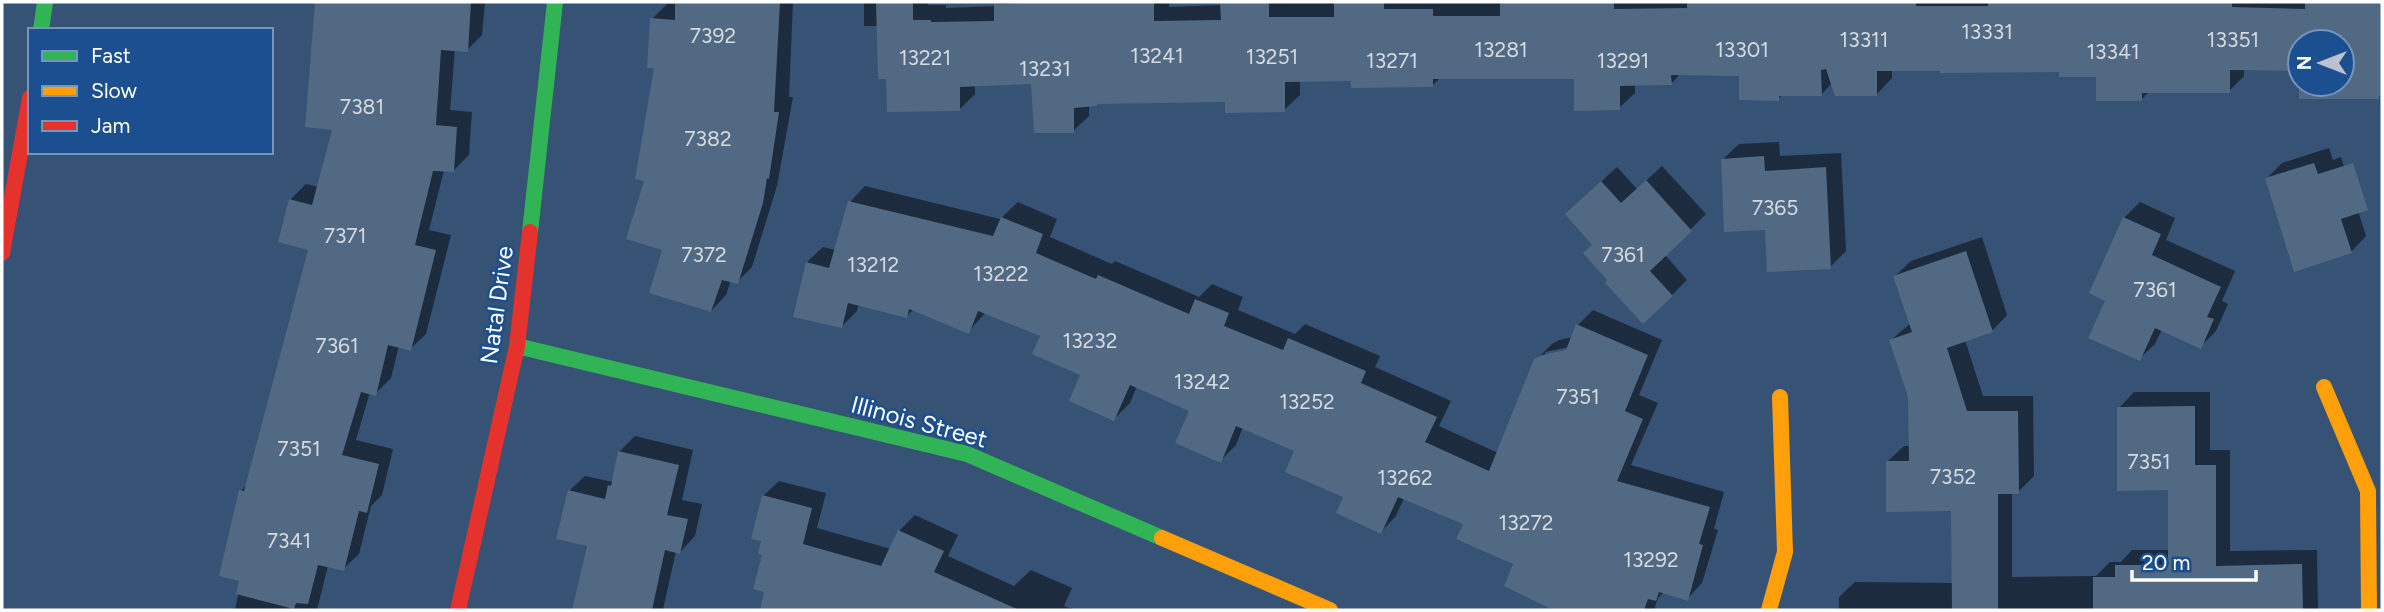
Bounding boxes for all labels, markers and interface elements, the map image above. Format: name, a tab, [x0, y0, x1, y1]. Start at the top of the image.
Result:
house number: 13331	[1961, 19, 2013, 44]
house number: 7392	[690, 23, 736, 48]
house number: 13311	[1840, 27, 1888, 52]
house number: 13351	[2207, 27, 2259, 52]
legend	[28, 28, 273, 154]
north arrow	[2286, 28, 2356, 98]
house number: 13281	[1474, 37, 1528, 62]
house number: 13301	[1715, 37, 1769, 62]
house number: 13341	[2086, 39, 2140, 64]
text: Fast	[91, 43, 131, 68]
house number: 13241	[1130, 43, 1184, 68]
house number: 13251	[1246, 44, 1298, 69]
house number: 13221	[899, 45, 951, 70]
house number: 13271	[1366, 48, 1418, 73]
house number: 13291	[1597, 48, 1649, 73]
house number: 13231	[1019, 56, 1071, 81]
text: N	[2293, 56, 2316, 70]
text: Slow	[91, 78, 137, 103]
house number: 7381	[340, 94, 384, 119]
text: Jam	[91, 113, 130, 138]
house number: 7382	[684, 126, 732, 151]
house number: 7365	[1752, 195, 1798, 220]
house number: 7371	[324, 223, 366, 248]
house number: 7372	[681, 242, 727, 267]
house number: 7361	[1601, 242, 1645, 267]
street label: Natal Drive	[474, 244, 519, 366]
house number: 13212	[847, 252, 899, 277]
house number: 13222	[973, 261, 1029, 286]
house number: 7361	[2133, 277, 2177, 302]
house number: 13232	[1063, 328, 1118, 353]
house number: 7361	[315, 333, 359, 358]
house number: 13242	[1174, 369, 1230, 394]
house number: 7351	[1556, 384, 1600, 409]
street label: Illinois Street	[848, 389, 990, 454]
house number: 13252	[1279, 389, 1335, 414]
house number: 7351	[277, 436, 321, 461]
house number: 7351	[2127, 449, 2171, 474]
house number: 7352	[1930, 464, 1976, 489]
house number: 13262	[1377, 465, 1433, 490]
house number: 13272	[1499, 510, 1553, 535]
house number: 7341	[267, 528, 311, 553]
scale bar	[2132, 538, 2256, 582]
house number: 13292	[1623, 547, 1679, 572]
text: 20 m	[2142, 550, 2190, 575]

